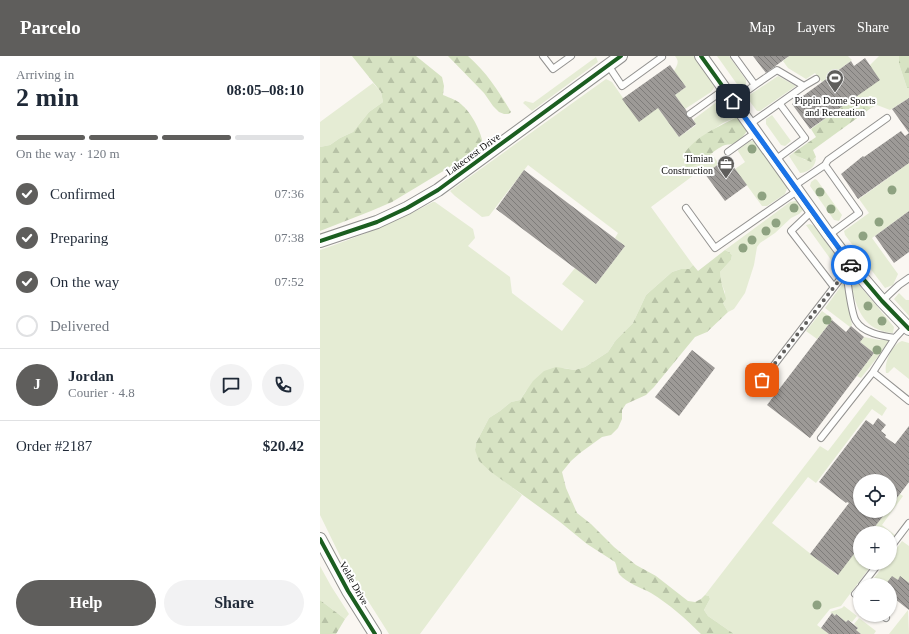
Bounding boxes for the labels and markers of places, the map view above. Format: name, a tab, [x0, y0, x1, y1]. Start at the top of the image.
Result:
sports icon: Pippin Dome Sports and Recreation	[825, 68, 845, 93]
pin	[716, 84, 750, 118]
place label: Pippin Dome Sports and Recreation	[794, 95, 876, 118]
place label: Timian Construction	[661, 153, 713, 176]
office icon: Timian Construction	[716, 154, 736, 179]
pin	[745, 363, 779, 397]

